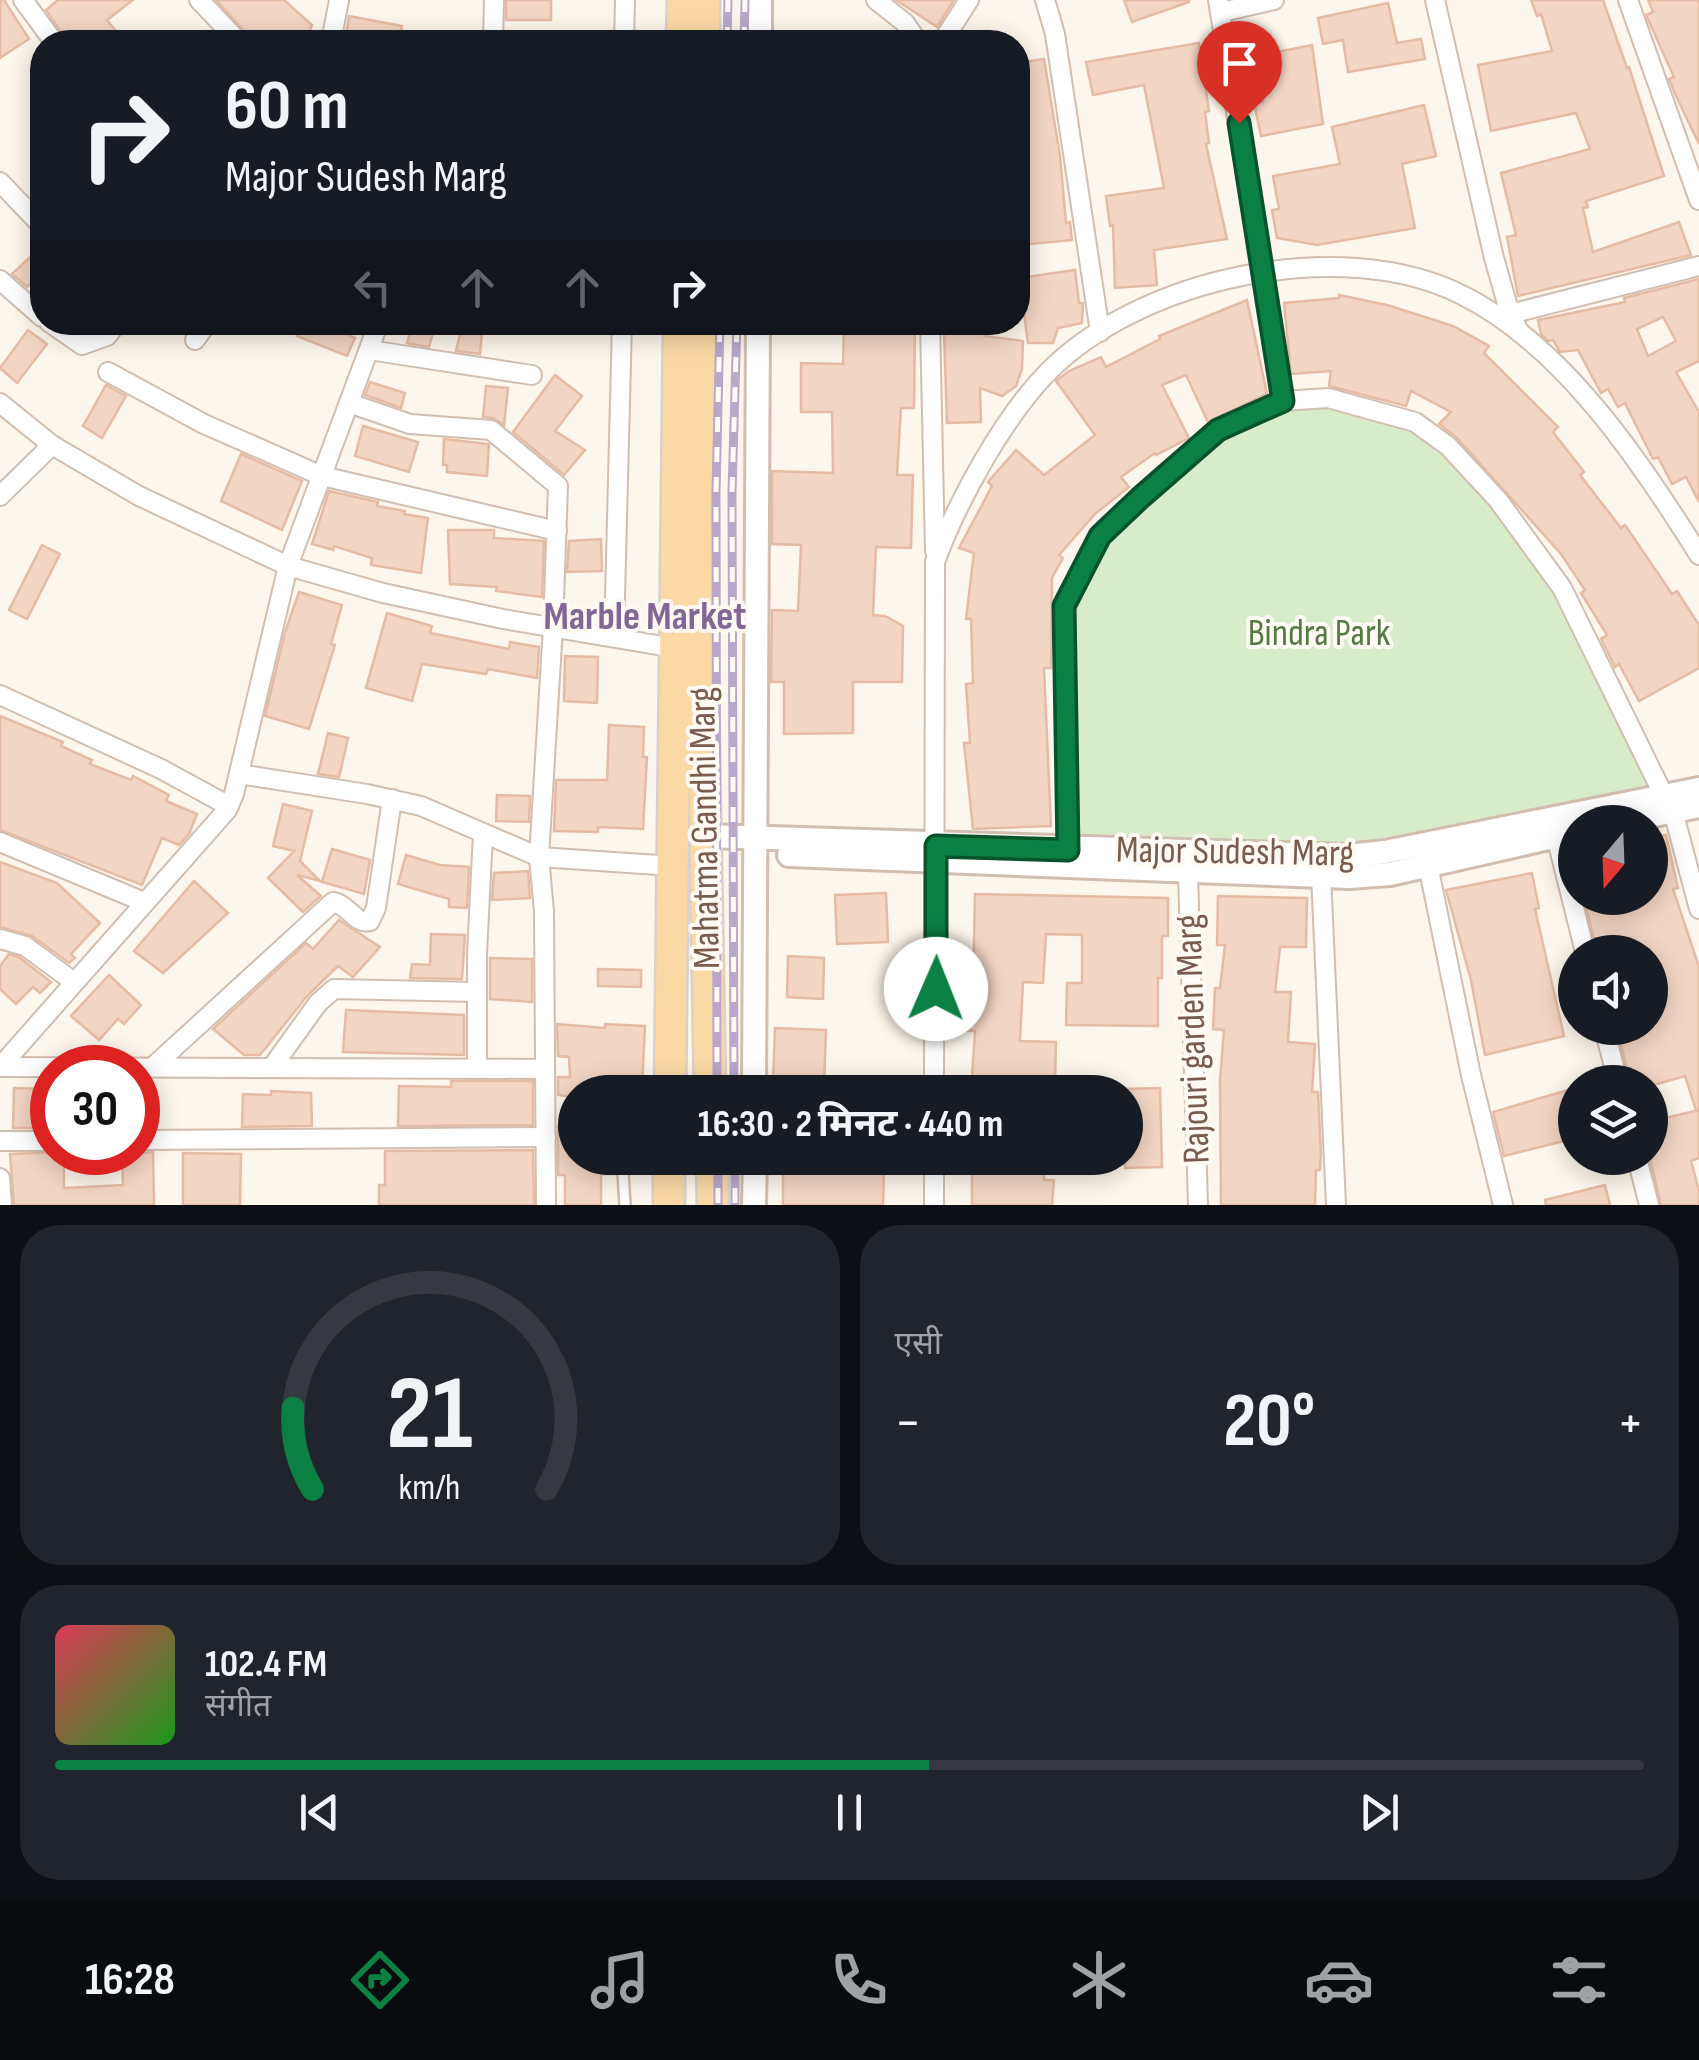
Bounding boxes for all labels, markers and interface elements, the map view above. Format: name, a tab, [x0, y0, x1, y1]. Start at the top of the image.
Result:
pin	[1197, 21, 1282, 124]
icon: arrive	[1212, 36, 1267, 91]
text: 60 m	[225, 65, 349, 149]
icon: right	[60, 70, 190, 200]
text: Major Sudesh Marg	[225, 150, 507, 205]
icon: left	[345, 260, 400, 315]
icon: ahead	[450, 260, 505, 315]
icon: ahead	[555, 260, 610, 315]
icon: right	[660, 260, 715, 315]
district label: Marble Market	[543, 593, 747, 641]
park label: Bindra Park	[1248, 611, 1391, 656]
street label: Mahatma Gandhi Marg	[680, 687, 730, 969]
north arrow	[1558, 805, 1668, 915]
map controls	[1558, 805, 1668, 1175]
street label: Major Sudesh Marg	[1116, 827, 1354, 877]
street label: Rajouri garden Marg	[1166, 914, 1220, 1164]
button: sound	[1558, 935, 1668, 1045]
position arrow	[884, 937, 988, 1041]
speed limit sign: 30	[30, 1045, 160, 1175]
button: layers	[1558, 1065, 1668, 1175]
text: 16:30 · 2 मिनट · 440 m	[698, 1102, 1003, 1147]
text: एसी	[895, 1325, 942, 1364]
text: 21	[387, 1353, 473, 1478]
text: 20°	[1223, 1377, 1315, 1468]
text: −	[895, 1390, 921, 1457]
text: +	[1617, 1390, 1644, 1457]
text: km/h	[399, 1467, 461, 1510]
text: 102.4 FM	[205, 1642, 327, 1687]
text: संगीत	[205, 1687, 271, 1726]
icon: previous	[292, 1785, 347, 1840]
icon: pause	[822, 1785, 877, 1840]
icon: next	[1352, 1785, 1407, 1840]
icon: directions	[345, 1945, 415, 2015]
icon: music	[585, 1945, 655, 2015]
icon: phone	[824, 1945, 894, 2015]
icon: climate	[1064, 1945, 1134, 2015]
icon: car	[1304, 1945, 1374, 2015]
icon: filters	[1544, 1945, 1614, 2015]
text: 16:28	[85, 1953, 175, 2008]

